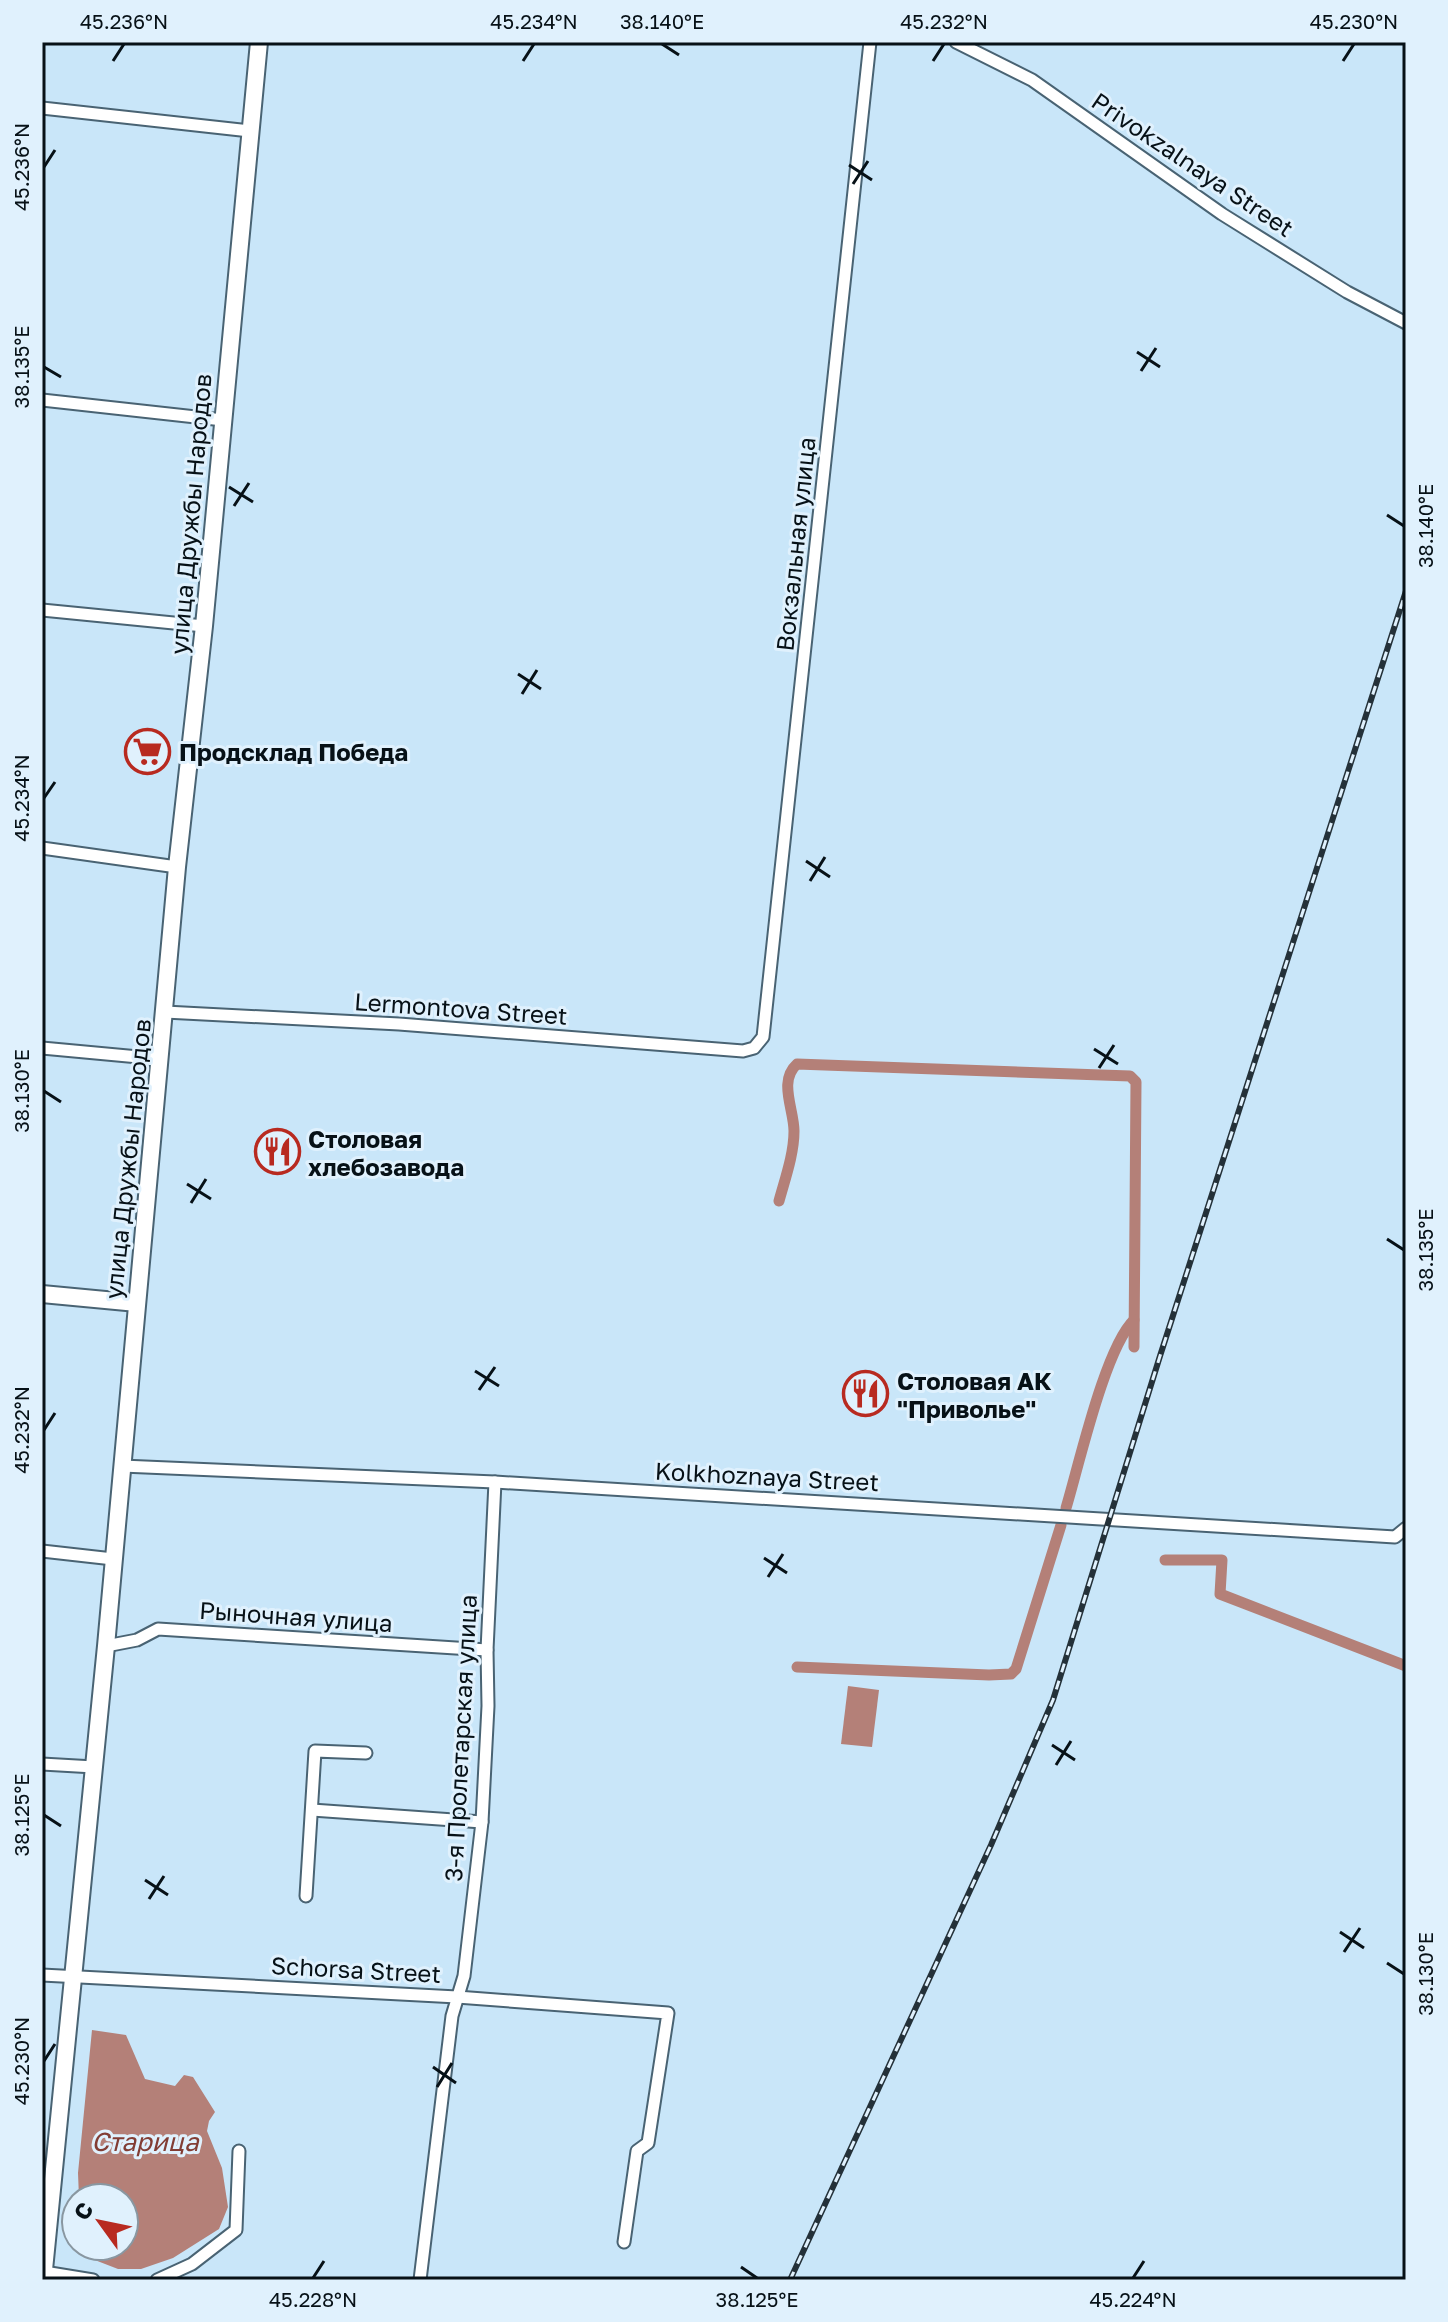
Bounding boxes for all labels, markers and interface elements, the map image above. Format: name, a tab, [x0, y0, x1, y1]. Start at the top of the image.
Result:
text: 45.236°N	[80, 9, 168, 33]
text: 45.234°N	[490, 9, 578, 33]
text: 38.140°E	[620, 9, 704, 33]
text: 45.232°N	[900, 9, 988, 33]
text: 45.230°N	[1310, 9, 1398, 33]
street label: Privokzalnaya Street	[1087, 86, 1299, 242]
text: 45.236°N	[9, 123, 33, 211]
text: 38.135°E	[9, 326, 33, 408]
street label: улица Дружбы Народов	[163, 372, 217, 656]
street label: Вокзальная улица	[769, 436, 821, 652]
text: 38.140°E	[1413, 484, 1437, 568]
supermarket icon: Продсклад Победа	[124, 727, 172, 775]
place label: Продсклад Победа	[179, 737, 408, 766]
text: 45.234°N	[9, 754, 33, 842]
street label: Lermontova Street	[353, 986, 569, 1030]
street label: улица Дружбы Народов	[98, 1017, 156, 1301]
text: 38.130°E	[9, 1049, 33, 1133]
place label: Столовая хлебозавода	[308, 1124, 464, 1181]
restaurant icon: Столовая хлебозавода	[253, 1128, 301, 1176]
text: 38.135°E	[1413, 1209, 1437, 1291]
place label: Столовая АК "Приволье"	[897, 1366, 1052, 1423]
restaurant icon: Столовая АК "Приволье"	[842, 1370, 890, 1418]
text: 45.232°N	[9, 1386, 33, 1474]
street label: Kolkhoznaya Street	[654, 1456, 880, 1496]
street label: 3-я Пролетарская улица	[438, 1594, 482, 1882]
street label: Рыночная улица	[198, 1595, 394, 1637]
text: 38.125°E	[9, 1774, 33, 1856]
text: 38.130°E	[1413, 1932, 1437, 2016]
street label: Schorsa Street	[270, 1950, 442, 1988]
text: 45.230°N	[9, 2017, 33, 2105]
water label: Старица	[91, 2126, 200, 2157]
north arrow	[60, 2182, 140, 2262]
text: С	[67, 2197, 98, 2225]
text: 45.228°N	[269, 2287, 357, 2311]
text: 38.125°E	[716, 2287, 798, 2311]
text: 45.224°N	[1089, 2287, 1177, 2311]

